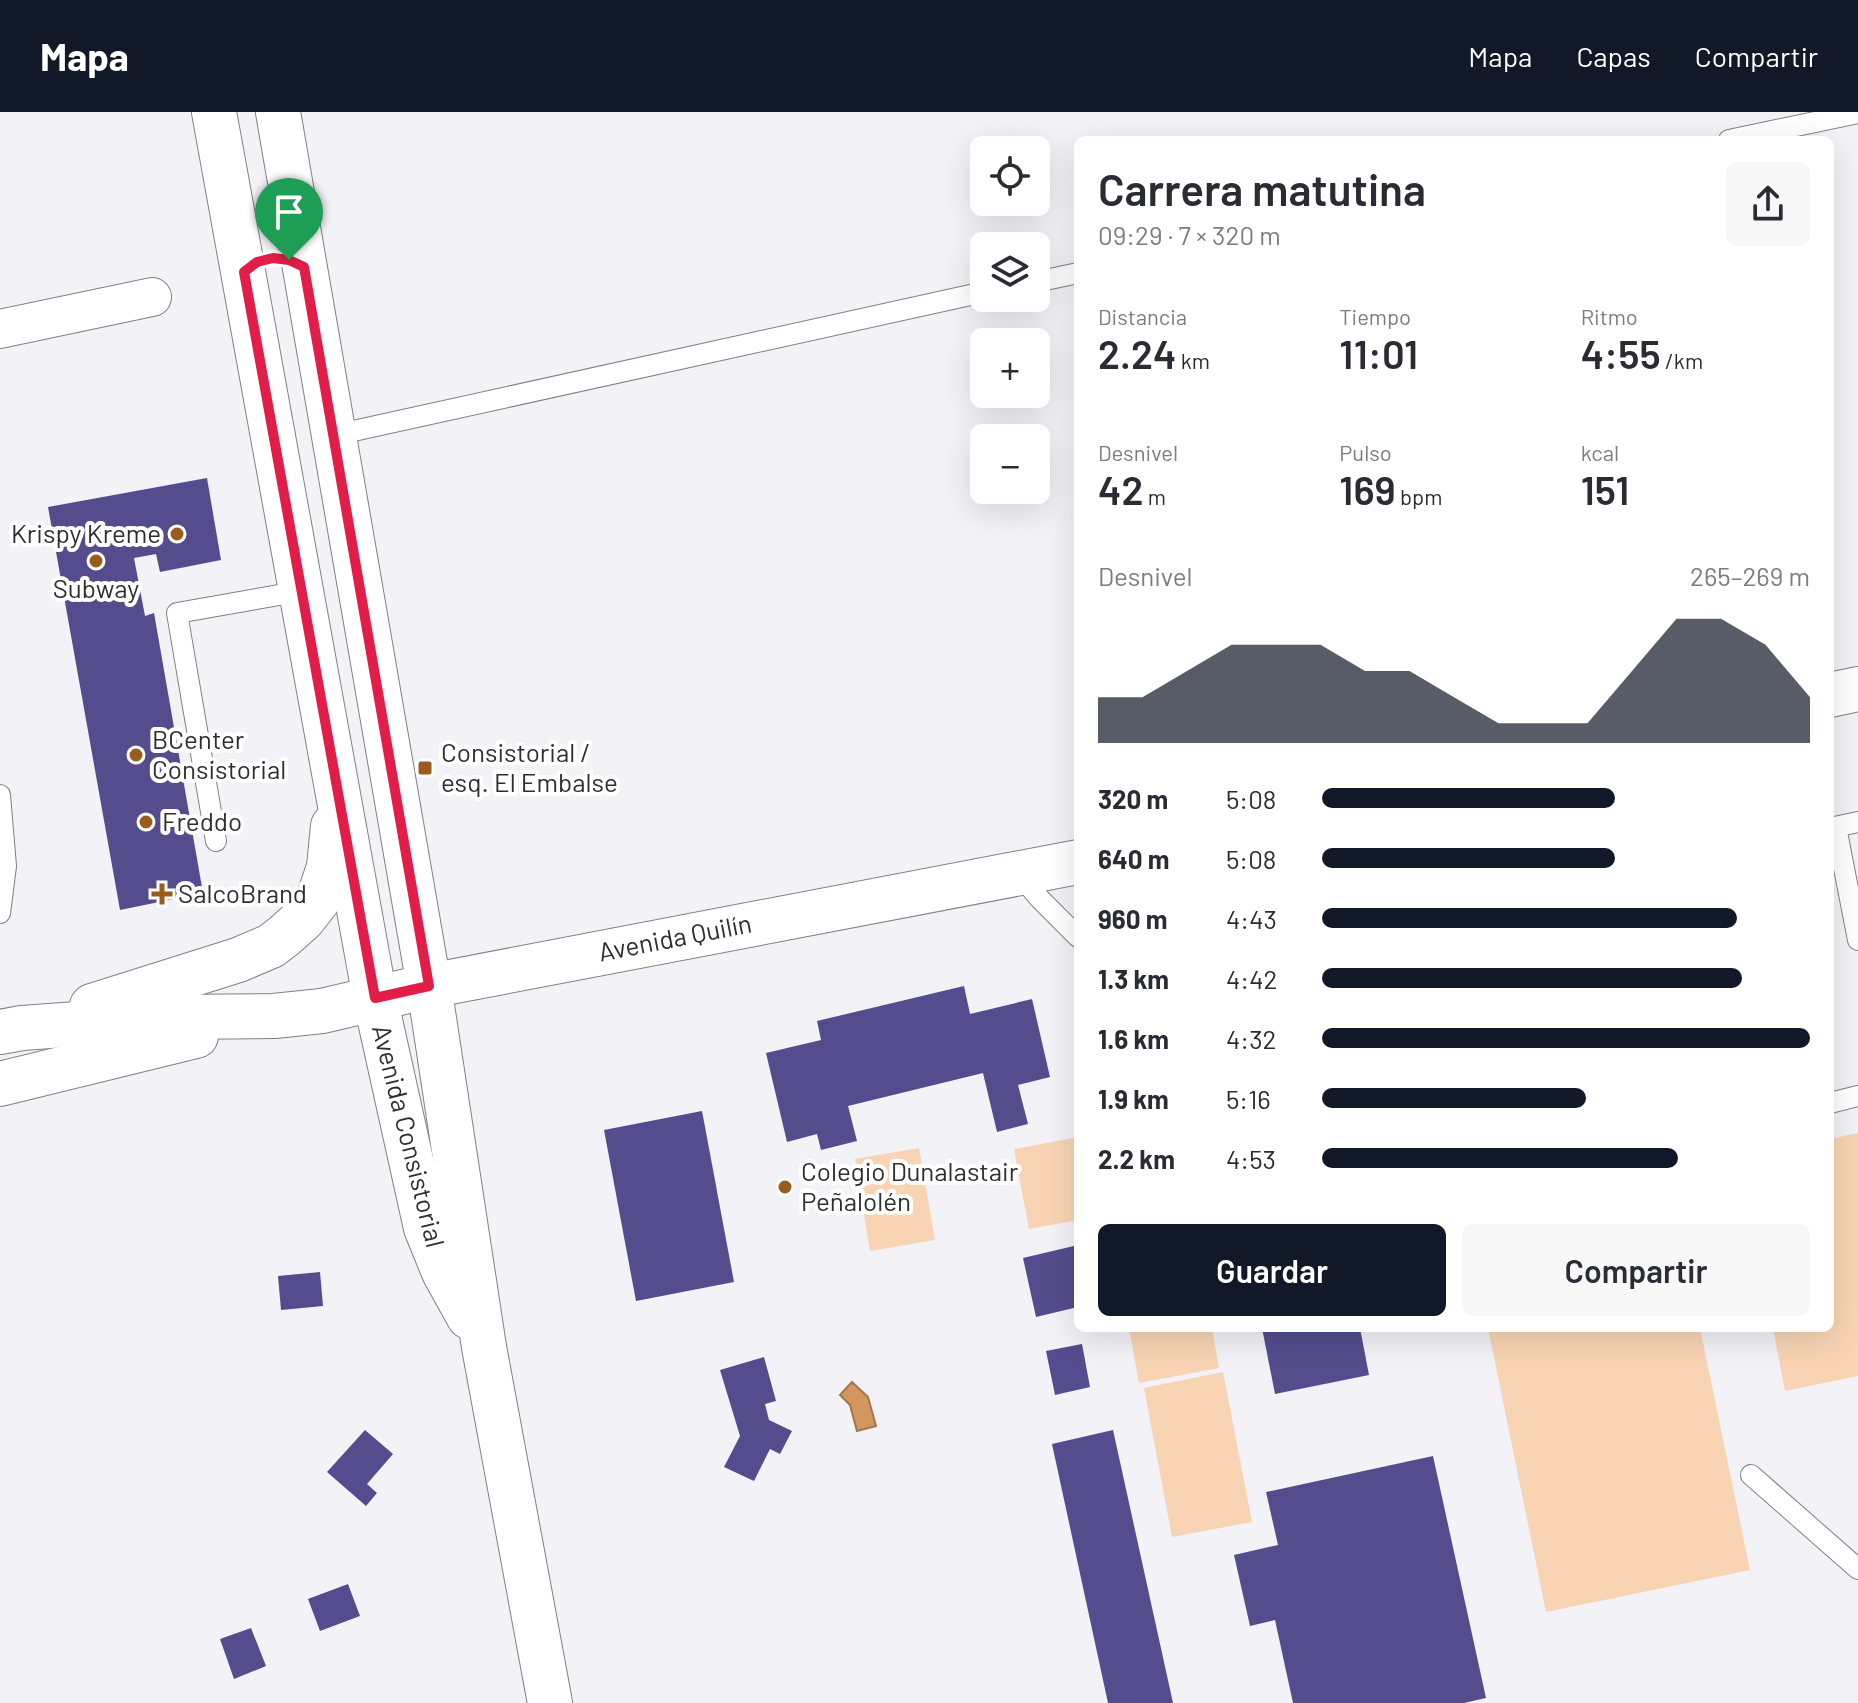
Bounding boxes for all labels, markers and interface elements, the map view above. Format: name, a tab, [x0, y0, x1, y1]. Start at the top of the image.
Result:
text: Mapa	[40, 33, 129, 79]
text: Mapa	[1468, 39, 1532, 73]
text: Capas	[1576, 39, 1651, 73]
text: Compartir	[1695, 39, 1818, 73]
map controls	[970, 136, 1050, 504]
button: locate	[970, 136, 1050, 216]
text: Carrera matutina	[1098, 162, 1426, 215]
button: share	[1726, 162, 1810, 246]
pin	[255, 178, 323, 260]
icon: arrive	[267, 190, 311, 234]
text: 09:29 · 7 × 320 m	[1098, 219, 1281, 250]
button: layers	[970, 232, 1050, 312]
text: Distancia	[1098, 303, 1187, 329]
text: Tiempo	[1339, 303, 1411, 329]
text: Ritmo	[1581, 303, 1638, 329]
button: +	[970, 328, 1050, 408]
text: 2.24	[1098, 329, 1176, 377]
text: 11:01	[1339, 329, 1418, 377]
text: 4:55	[1581, 329, 1661, 377]
text: km	[1176, 347, 1210, 373]
text: /km	[1661, 347, 1703, 373]
button: −	[970, 424, 1050, 504]
text: Desnivel	[1098, 439, 1178, 465]
text: Pulso	[1339, 439, 1392, 465]
text: kcal	[1581, 439, 1619, 465]
text: 42	[1098, 465, 1143, 513]
text: 169	[1339, 465, 1396, 513]
text: 151	[1581, 465, 1629, 513]
text: m	[1143, 483, 1166, 509]
text: bpm	[1396, 483, 1442, 509]
place label: Krispy Kreme	[11, 517, 161, 548]
marker: Krispy Kreme	[168, 525, 186, 543]
marker: Subway	[87, 552, 105, 570]
text: Desnivel	[1098, 560, 1193, 591]
text: 265–269 m	[1690, 560, 1810, 591]
place label: Subway	[53, 572, 139, 603]
place label: BCenter Consistorial	[152, 723, 286, 784]
place label: Consistorial / esq. El Embalse	[441, 736, 618, 797]
marker: BCenter Consistorial	[127, 746, 145, 764]
marker: Consistorial / esq. El Embalse	[416, 759, 434, 777]
text: 320 m	[1098, 783, 1168, 814]
text: 5:08	[1226, 783, 1276, 814]
place label: Freddo	[162, 805, 242, 836]
marker: Freddo	[137, 813, 155, 831]
text: 640 m	[1098, 843, 1169, 874]
text: 5:08	[1226, 843, 1276, 874]
place label: SalcoBrand	[178, 877, 307, 908]
marker: SalcoBrand	[153, 885, 171, 903]
text: 960 m	[1098, 903, 1168, 934]
text: 4:43	[1226, 903, 1277, 934]
street label: Avenida Quilín	[596, 907, 754, 967]
text: 1.3 km	[1098, 963, 1169, 994]
text: 4:42	[1226, 963, 1277, 994]
street label: Avenida Consistorial	[367, 1021, 452, 1250]
text: 1.6 km	[1098, 1023, 1169, 1054]
text: 4:32	[1226, 1023, 1276, 1054]
text: 1.9 km	[1098, 1083, 1169, 1114]
text: 5:16	[1226, 1083, 1271, 1114]
text: 2.2 km	[1098, 1143, 1175, 1174]
text: 4:53	[1226, 1143, 1276, 1174]
place label: Colegio Dunalastair Peñalolén	[801, 1155, 1019, 1216]
marker: Colegio Dunalastair Peñalolén	[776, 1178, 794, 1196]
button: Guardar	[1098, 1224, 1446, 1316]
button: Compartir	[1462, 1224, 1810, 1316]

